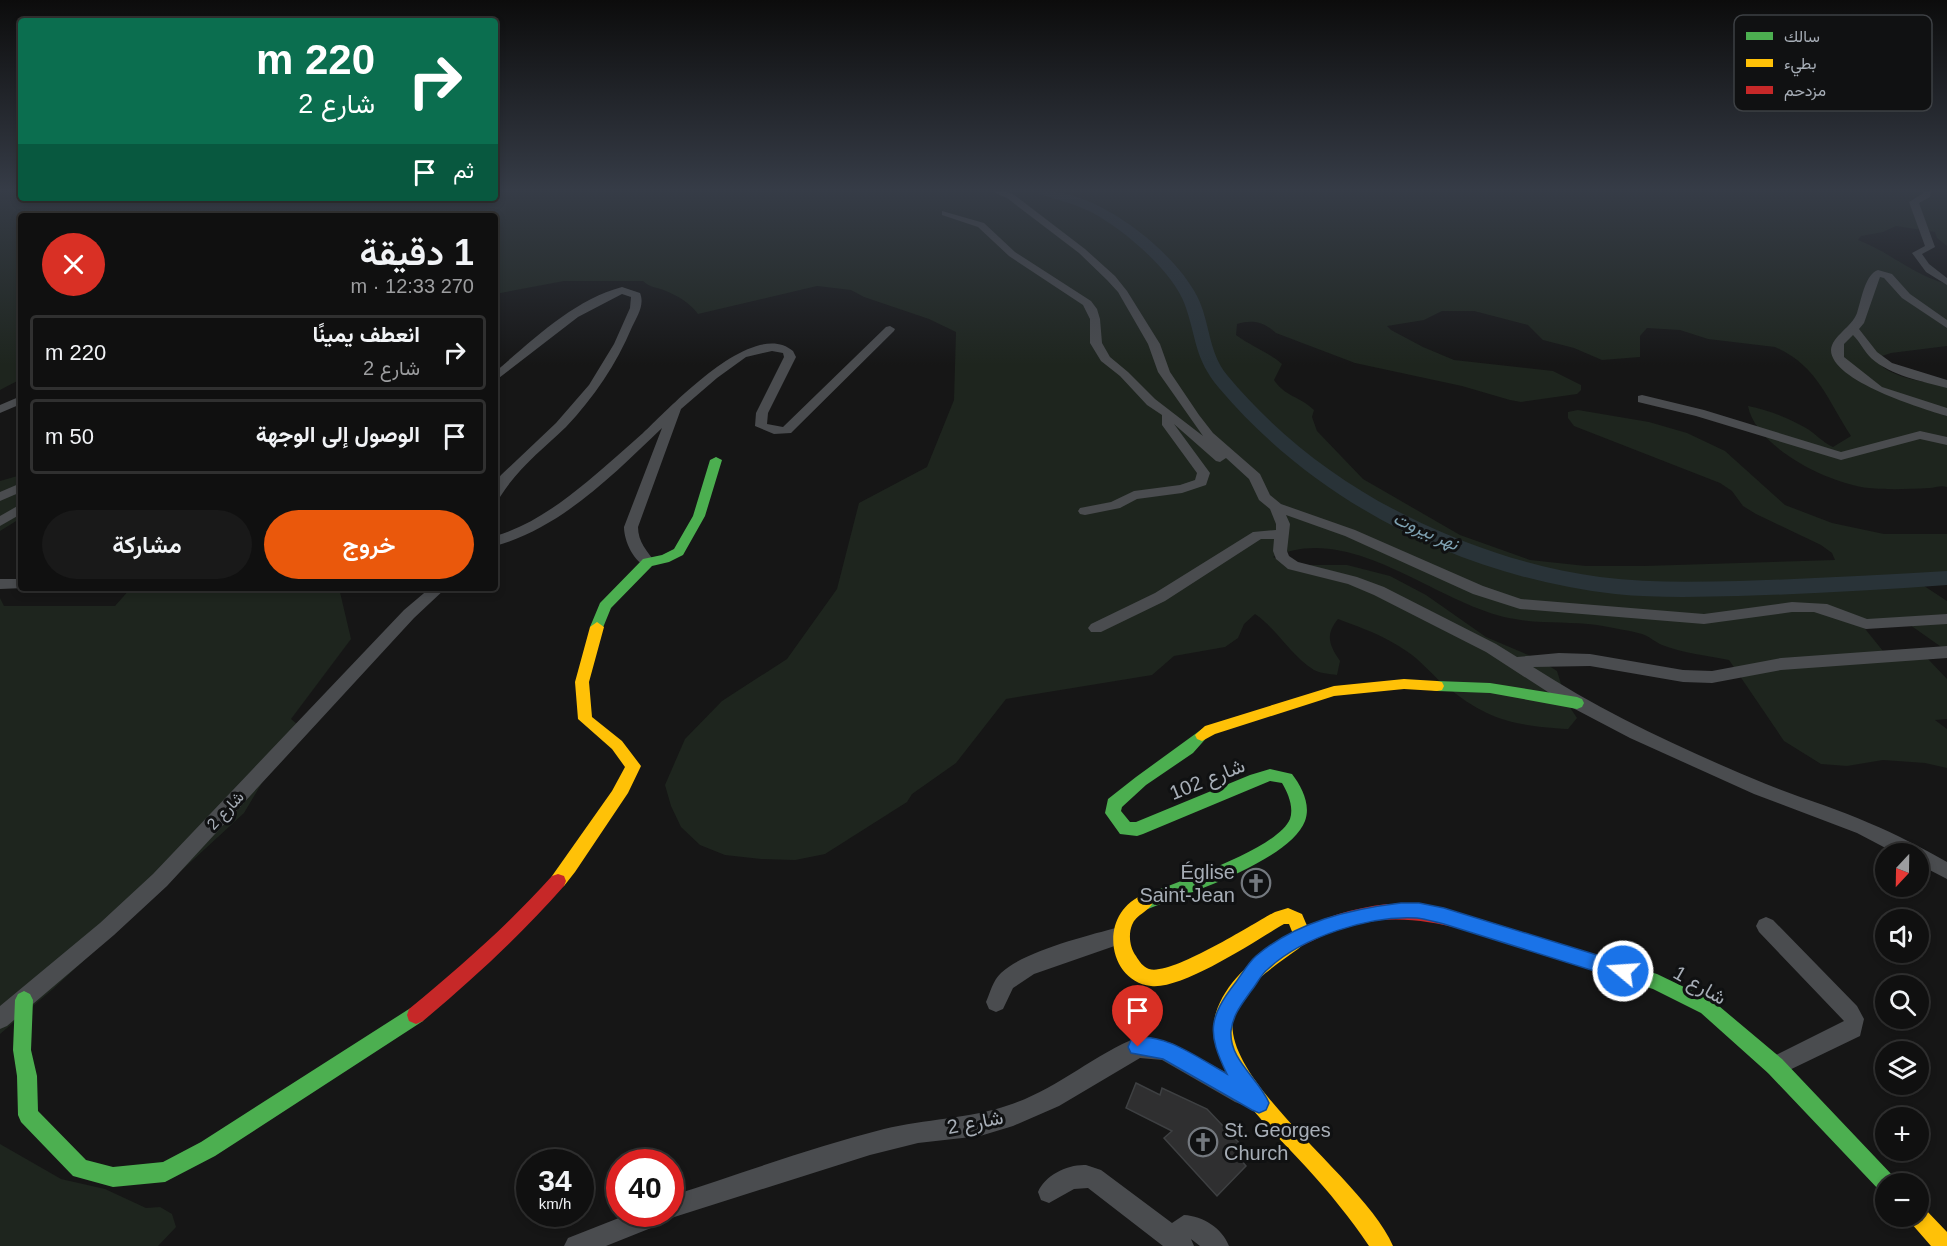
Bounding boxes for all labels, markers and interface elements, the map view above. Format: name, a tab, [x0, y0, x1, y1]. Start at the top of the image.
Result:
legend	[1734, 15, 1932, 111]
text: سالك	[1784, 28, 1820, 45]
text: 220 m	[256, 36, 375, 83]
icon: right	[396, 42, 474, 120]
text: بطيء	[1784, 55, 1816, 77]
text: مزدحم	[1784, 82, 1826, 101]
text: شارع 2	[298, 89, 375, 119]
icon: arrive	[408, 156, 441, 189]
text: ثم	[453, 158, 474, 183]
text: 1 دقيقة	[359, 232, 474, 273]
button: close	[42, 233, 105, 296]
text: 270 m · 12:33	[351, 275, 474, 297]
text: انعطف يمينًا	[312, 322, 420, 347]
icon: right	[438, 336, 471, 369]
text: 220 m	[45, 340, 106, 365]
text: شارع 2	[363, 357, 420, 379]
icon: arrive	[438, 420, 471, 453]
text: الوصول إلى الوجهة	[256, 422, 420, 447]
text: 50 m	[45, 424, 94, 449]
water label: نهر بيروت	[1390, 508, 1462, 555]
button: مشاركة	[42, 510, 252, 579]
button: خروج	[264, 510, 474, 579]
street label: شارع 102	[1166, 754, 1249, 807]
street label: شارع 2	[204, 788, 249, 835]
north arrow	[1875, 843, 1929, 897]
map controls	[1875, 843, 1929, 1227]
place label: Église Saint-Jean	[1139, 861, 1235, 906]
church icon: Église Saint-Jean	[1240, 867, 1272, 899]
button: sound	[1875, 909, 1929, 963]
position arrow	[1591, 939, 1655, 1003]
street label: شارع 1	[1668, 961, 1730, 1011]
button: search	[1875, 975, 1929, 1029]
pin	[1112, 985, 1163, 1047]
icon: arrive	[1121, 994, 1154, 1027]
button: layers	[1875, 1041, 1929, 1095]
street label: شارع 2	[945, 1106, 1006, 1141]
button: +	[1875, 1107, 1929, 1161]
place label: St. Georges Church	[1224, 1119, 1331, 1164]
church icon: St. Georges Church	[1187, 1126, 1219, 1158]
speed limit sign: 40	[606, 1149, 684, 1227]
text: 34	[538, 1164, 572, 1197]
button: −	[1875, 1173, 1929, 1227]
text: km/h	[539, 1195, 571, 1212]

